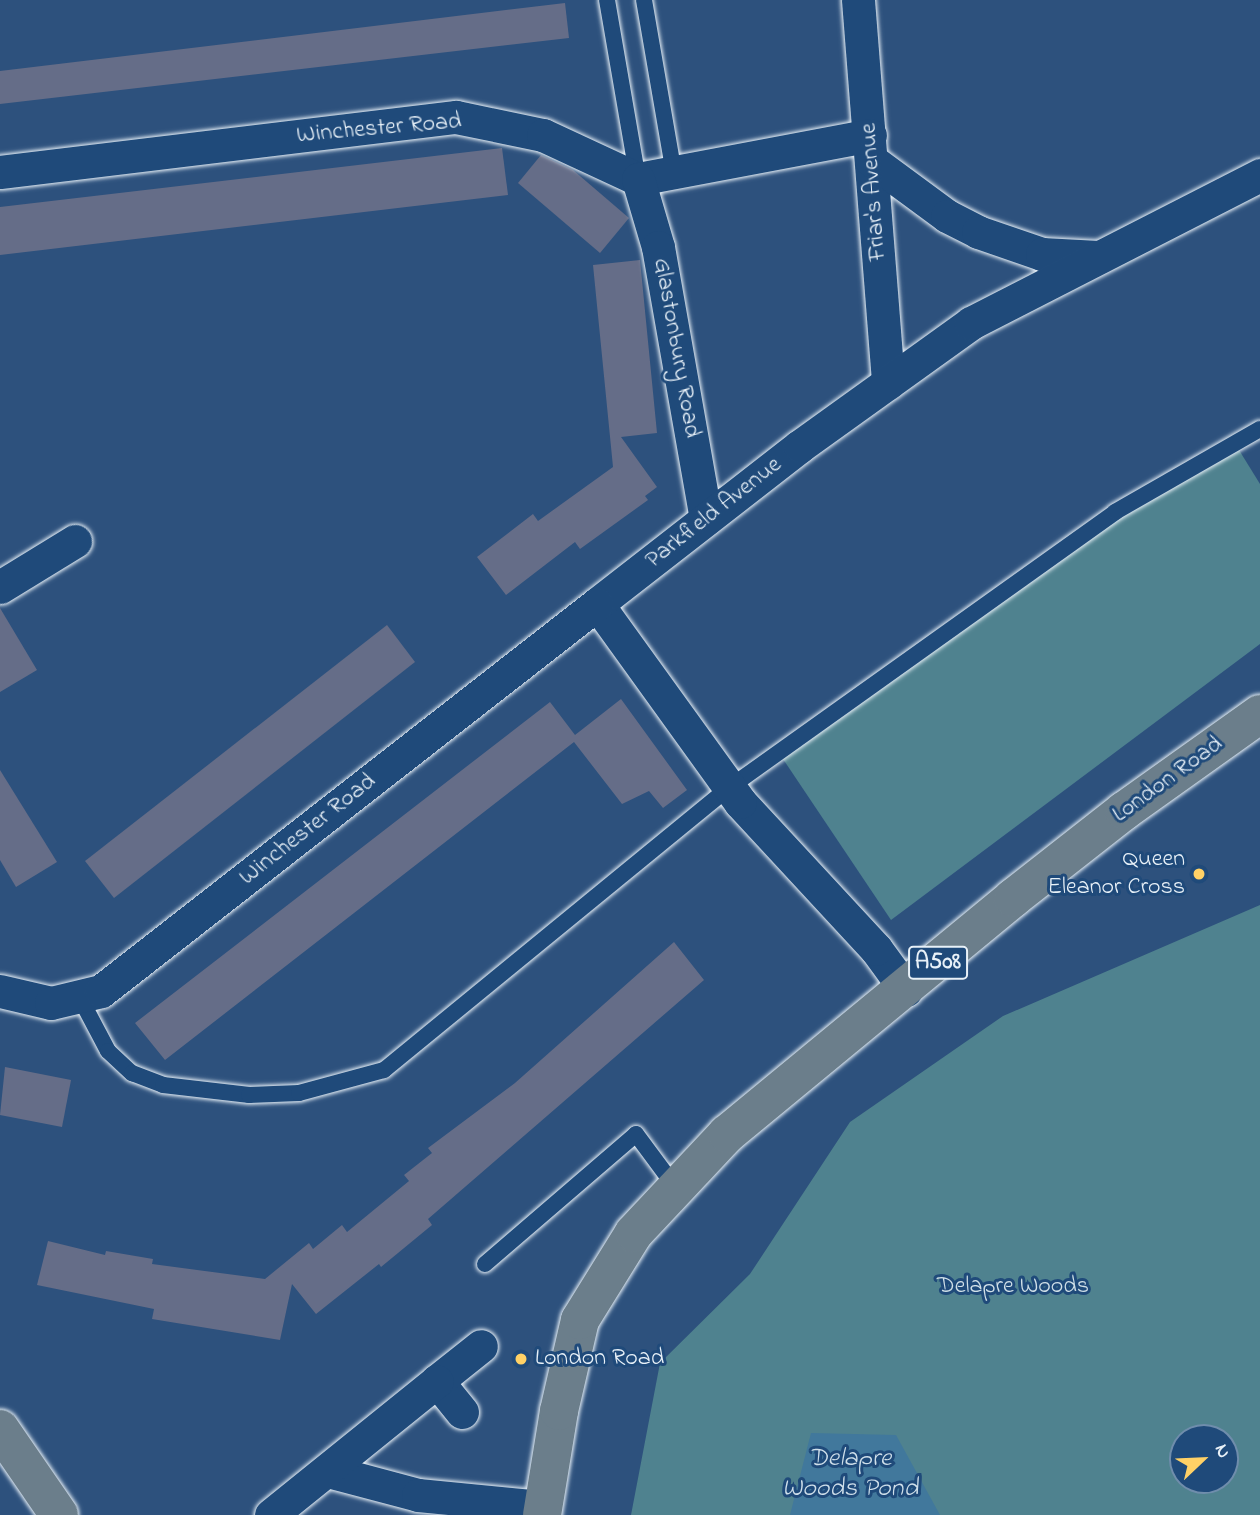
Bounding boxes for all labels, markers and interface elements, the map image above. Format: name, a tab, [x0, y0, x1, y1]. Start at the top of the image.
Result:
street label: Winchester Road	[295, 107, 463, 151]
street label: Friar's Avenue	[855, 122, 893, 262]
street label: Glastonbury Road	[646, 256, 706, 440]
street label: Parkfield Avenue	[640, 451, 788, 575]
street label: London Road	[1107, 730, 1229, 830]
street label: Winchester Road	[234, 768, 382, 892]
place label: Queen Eleanor Cross	[1047, 846, 1185, 902]
marker: Queen Eleanor Cross	[1191, 866, 1207, 882]
road number: A508	[906, 944, 970, 982]
park label: Delapre Woods	[937, 1273, 1089, 1301]
place label: London Road	[535, 1345, 664, 1373]
marker: London Road	[513, 1351, 529, 1367]
north arrow	[1169, 1424, 1239, 1494]
text: N	[1207, 1440, 1237, 1463]
water label: Delapre Woods Pond	[782, 1444, 918, 1506]

